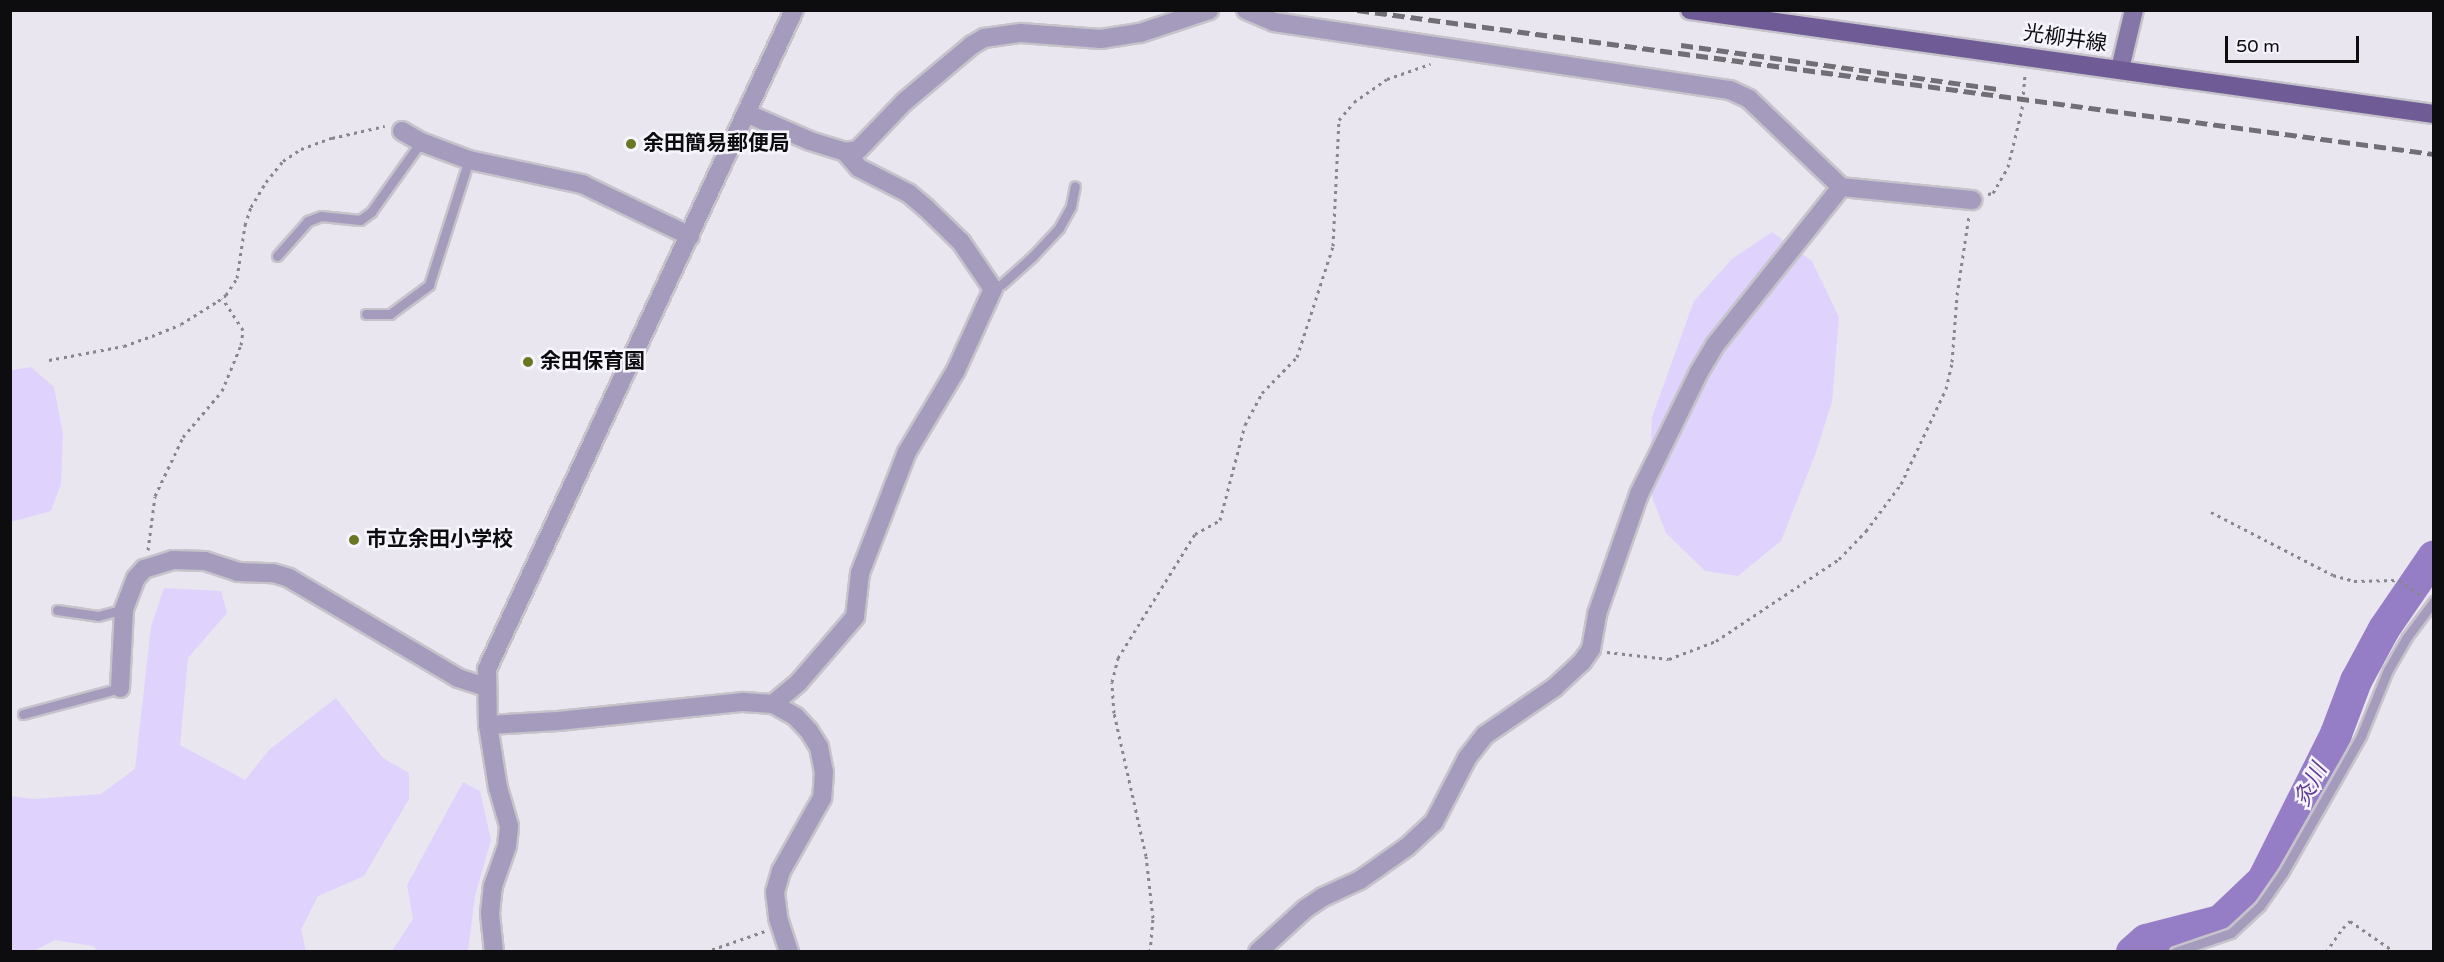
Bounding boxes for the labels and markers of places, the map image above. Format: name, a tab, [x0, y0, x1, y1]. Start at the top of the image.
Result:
place label: 余田簡易郵便局	[643, 131, 790, 157]
marker: 余田簡易郵便局	[624, 137, 638, 151]
place label: 余田保育園	[540, 349, 645, 375]
marker: 余田保育園	[521, 355, 535, 369]
place label: 市立余田小学校	[366, 527, 513, 553]
marker: 市立余田小学校	[347, 533, 361, 547]

